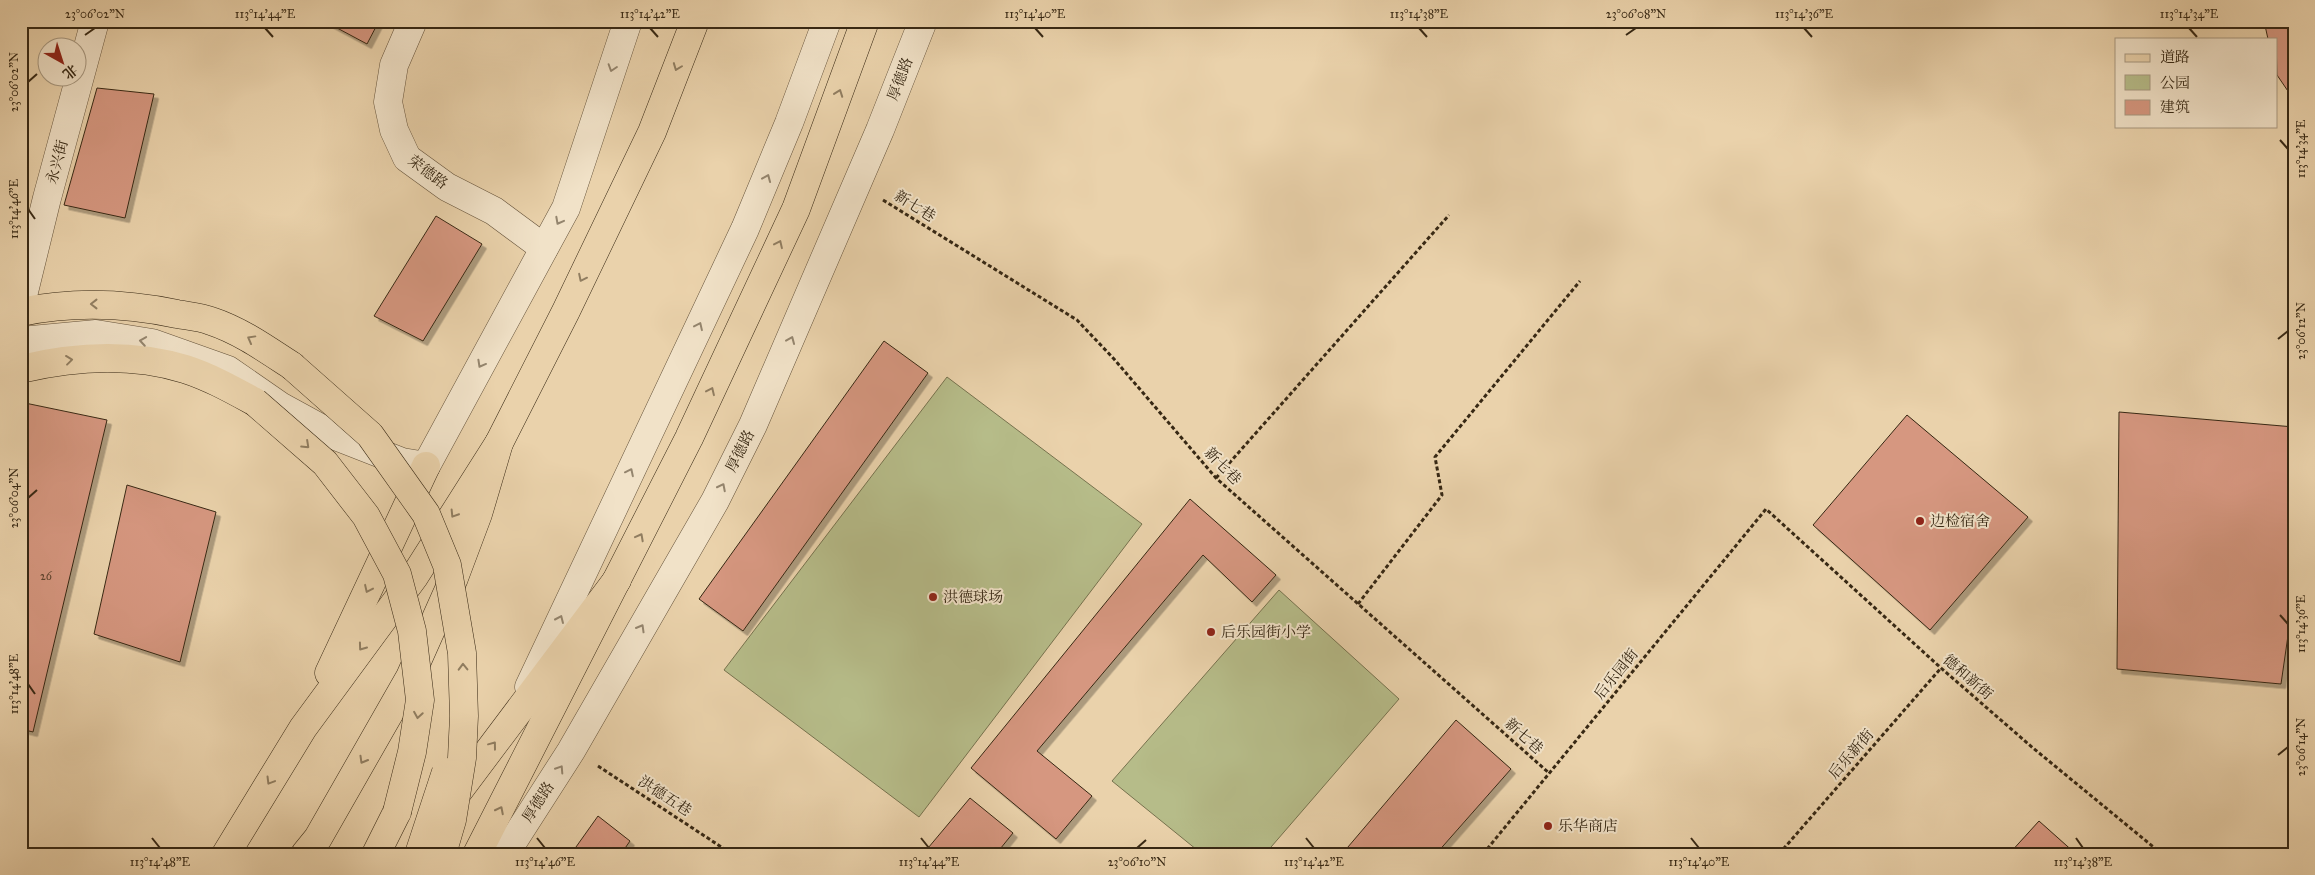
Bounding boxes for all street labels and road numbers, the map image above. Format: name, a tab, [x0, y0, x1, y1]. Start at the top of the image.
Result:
street label: 厚德路	[884, 55, 916, 103]
street label: 永兴街	[42, 138, 72, 186]
street label: 荣德路	[405, 151, 451, 193]
street label: 新七巷	[891, 186, 939, 226]
street label: 厚德路	[722, 427, 758, 475]
street label: 新七巷	[1201, 444, 1245, 488]
street label: 后乐园街	[1590, 645, 1642, 703]
street label: 德和新街	[1939, 651, 1997, 703]
street label: 新七巷	[1501, 714, 1547, 758]
street label: 后乐新街	[1825, 725, 1877, 783]
street label: 洪德五巷	[635, 772, 695, 820]
street label: 厚德路	[518, 778, 558, 826]

